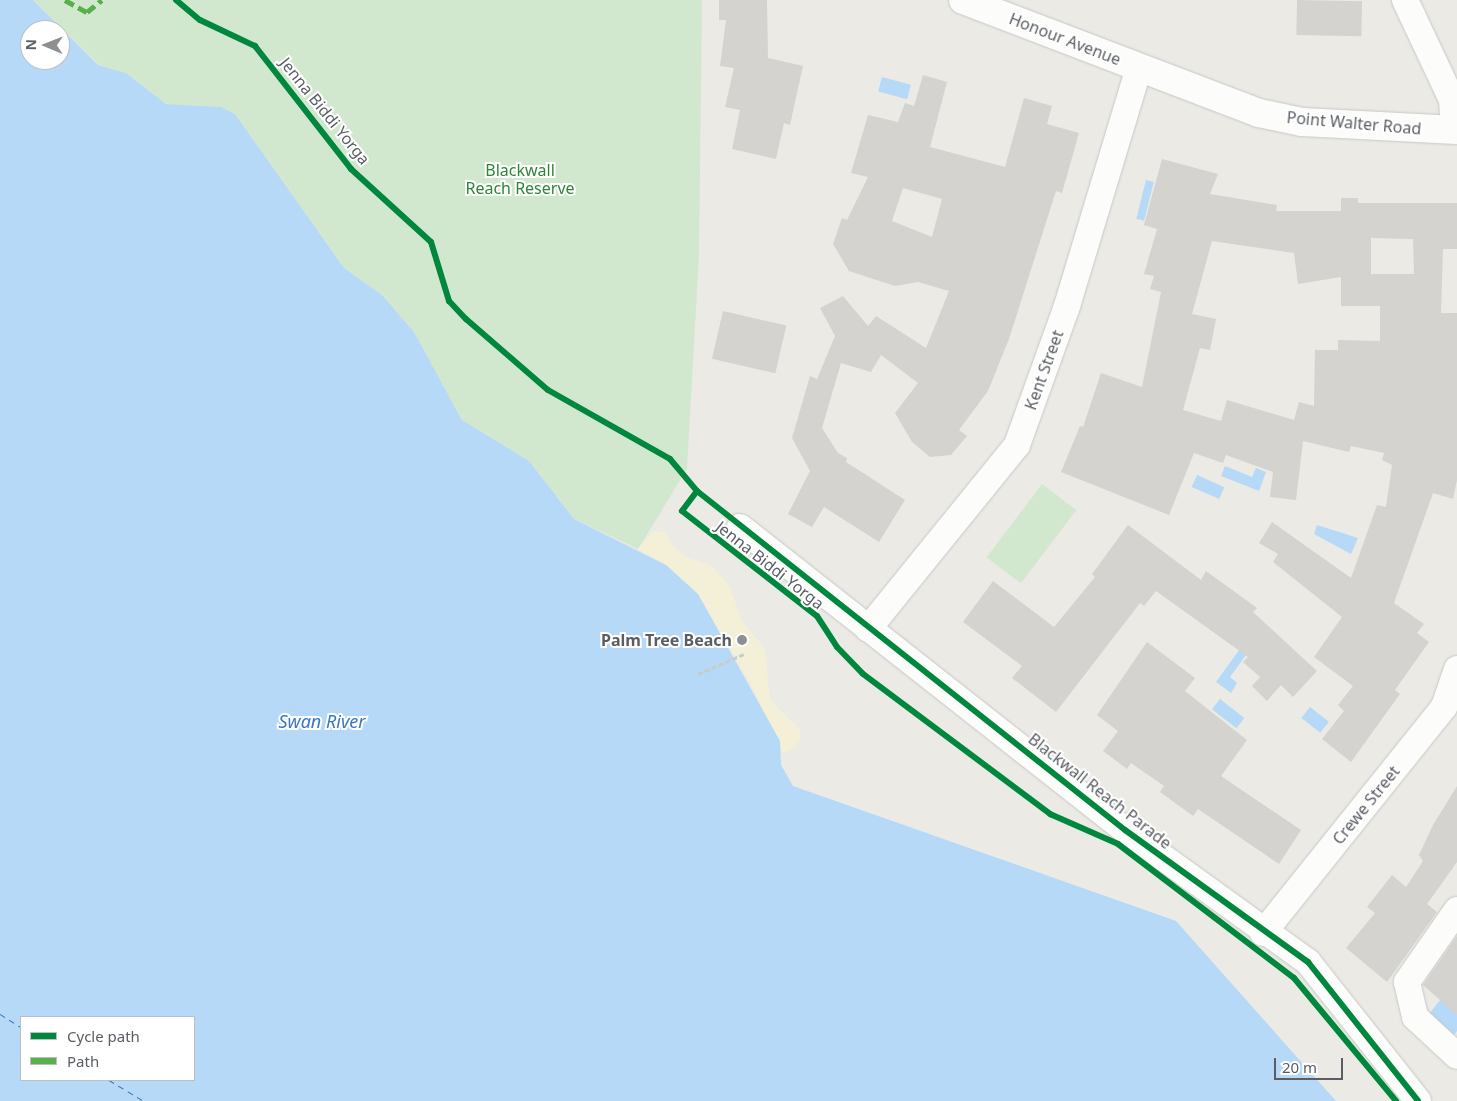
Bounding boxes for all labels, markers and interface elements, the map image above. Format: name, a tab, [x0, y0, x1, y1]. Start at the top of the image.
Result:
street label: Honour Avenue	[1007, 9, 1123, 69]
north arrow	[20, 20, 70, 70]
text: N	[21, 39, 40, 51]
street label: Jenna Biddi Yorga	[276, 54, 374, 168]
street label: Point Walter Road	[1286, 108, 1422, 138]
park label: Blackwall Reach Reserve	[465, 160, 575, 198]
street label: Kent Street	[1021, 328, 1067, 412]
street label: Jenna Biddi Yorga	[712, 517, 828, 613]
place label: Palm Tree Beach	[601, 630, 732, 650]
marker: Palm Tree Beach	[736, 634, 748, 646]
water label: Swan River	[279, 710, 365, 732]
street label: Blackwall Reach Parade	[1025, 729, 1175, 853]
street label: Crewe Street	[1328, 762, 1404, 848]
legend	[20, 1016, 195, 1081]
text: Cycle path	[67, 1026, 140, 1046]
scale bar	[1277, 1048, 1346, 1080]
text: Path	[67, 1051, 99, 1071]
text: 20 m	[1282, 1057, 1317, 1077]

